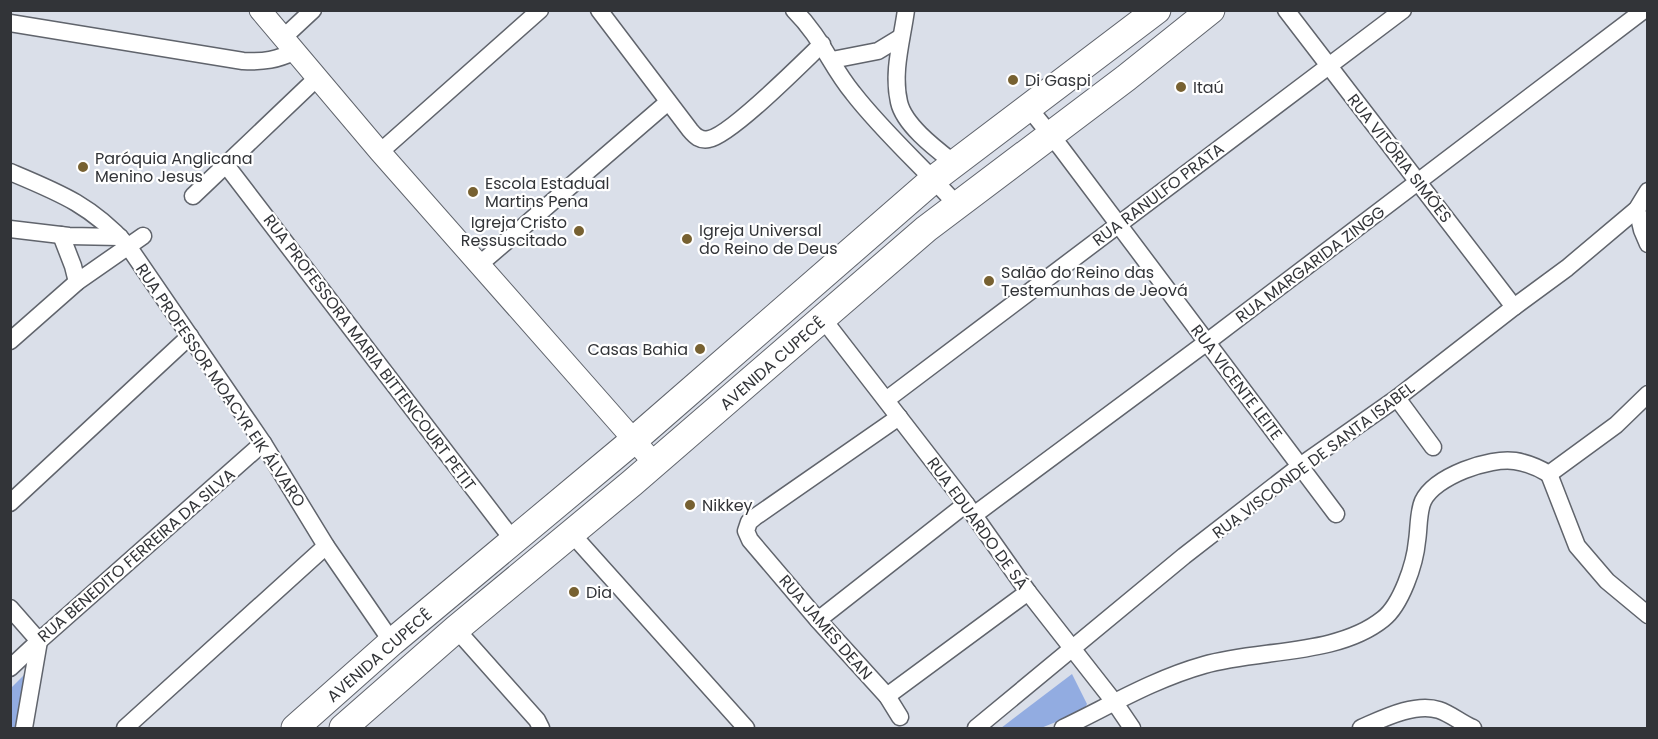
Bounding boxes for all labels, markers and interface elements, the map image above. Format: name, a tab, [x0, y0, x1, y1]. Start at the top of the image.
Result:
place label: Di Gaspi	[1025, 69, 1091, 92]
marker: Di Gaspi	[1006, 73, 1020, 87]
place label: Itaú	[1193, 76, 1224, 99]
marker: Itaú	[1174, 80, 1188, 94]
street label: RUA VITÓRIA SIMÕES	[1342, 89, 1457, 227]
street label: RUA RANULFO PRATA	[1088, 137, 1229, 251]
place label: Paróquia Anglicana Menino Jesus	[95, 147, 253, 188]
marker: Paróquia Anglicana Menino Jesus	[76, 160, 90, 174]
place label: Escola Estadual Martins Pena	[485, 172, 610, 213]
marker: Escola Estadual Martins Pena	[466, 185, 480, 199]
street label: RUA MARGARIDA ZINGG	[1231, 200, 1390, 328]
street label: RUA PROFESSORA MARIA BITTENCOURT PETIT	[258, 209, 481, 495]
place label: Igreja Cristo Ressuscitado	[461, 211, 567, 252]
place label: Igreja Universal do Reino de Deus	[699, 219, 838, 260]
marker: Igreja Cristo Ressuscitado	[572, 224, 586, 238]
marker: Igreja Universal do Reino de Deus	[680, 232, 694, 246]
street label: RUA PROFESSOR MOACYR EIK ÁLVARO	[130, 259, 311, 512]
place label: Salão do Reino das Testemunhas de Jeová	[1001, 261, 1188, 302]
marker: Salão do Reino das Testemunhas de Jeová	[982, 274, 996, 288]
street label: AVENIDA CUPECÊ	[715, 311, 830, 416]
street label: RUA VICENTE LEITE	[1186, 320, 1288, 445]
place label: Casas Bahia	[587, 338, 688, 361]
marker: Casas Bahia	[693, 342, 707, 356]
street label: RUA VISCONDE DE SANTA ISABEL	[1207, 377, 1419, 544]
street label: RUA EDUARDO DE SÁ	[922, 452, 1034, 594]
street label: RUA BENEDITO FERREIRA DA SILVA	[33, 463, 240, 648]
place label: Nikkey	[702, 494, 753, 517]
marker: Nikkey	[683, 498, 697, 512]
street label: RUA JAMES DEAN	[774, 570, 878, 685]
place label: Dia	[586, 581, 612, 604]
marker: Dia	[567, 585, 581, 599]
street label: AVENIDA CUPECÊ	[322, 603, 437, 708]

